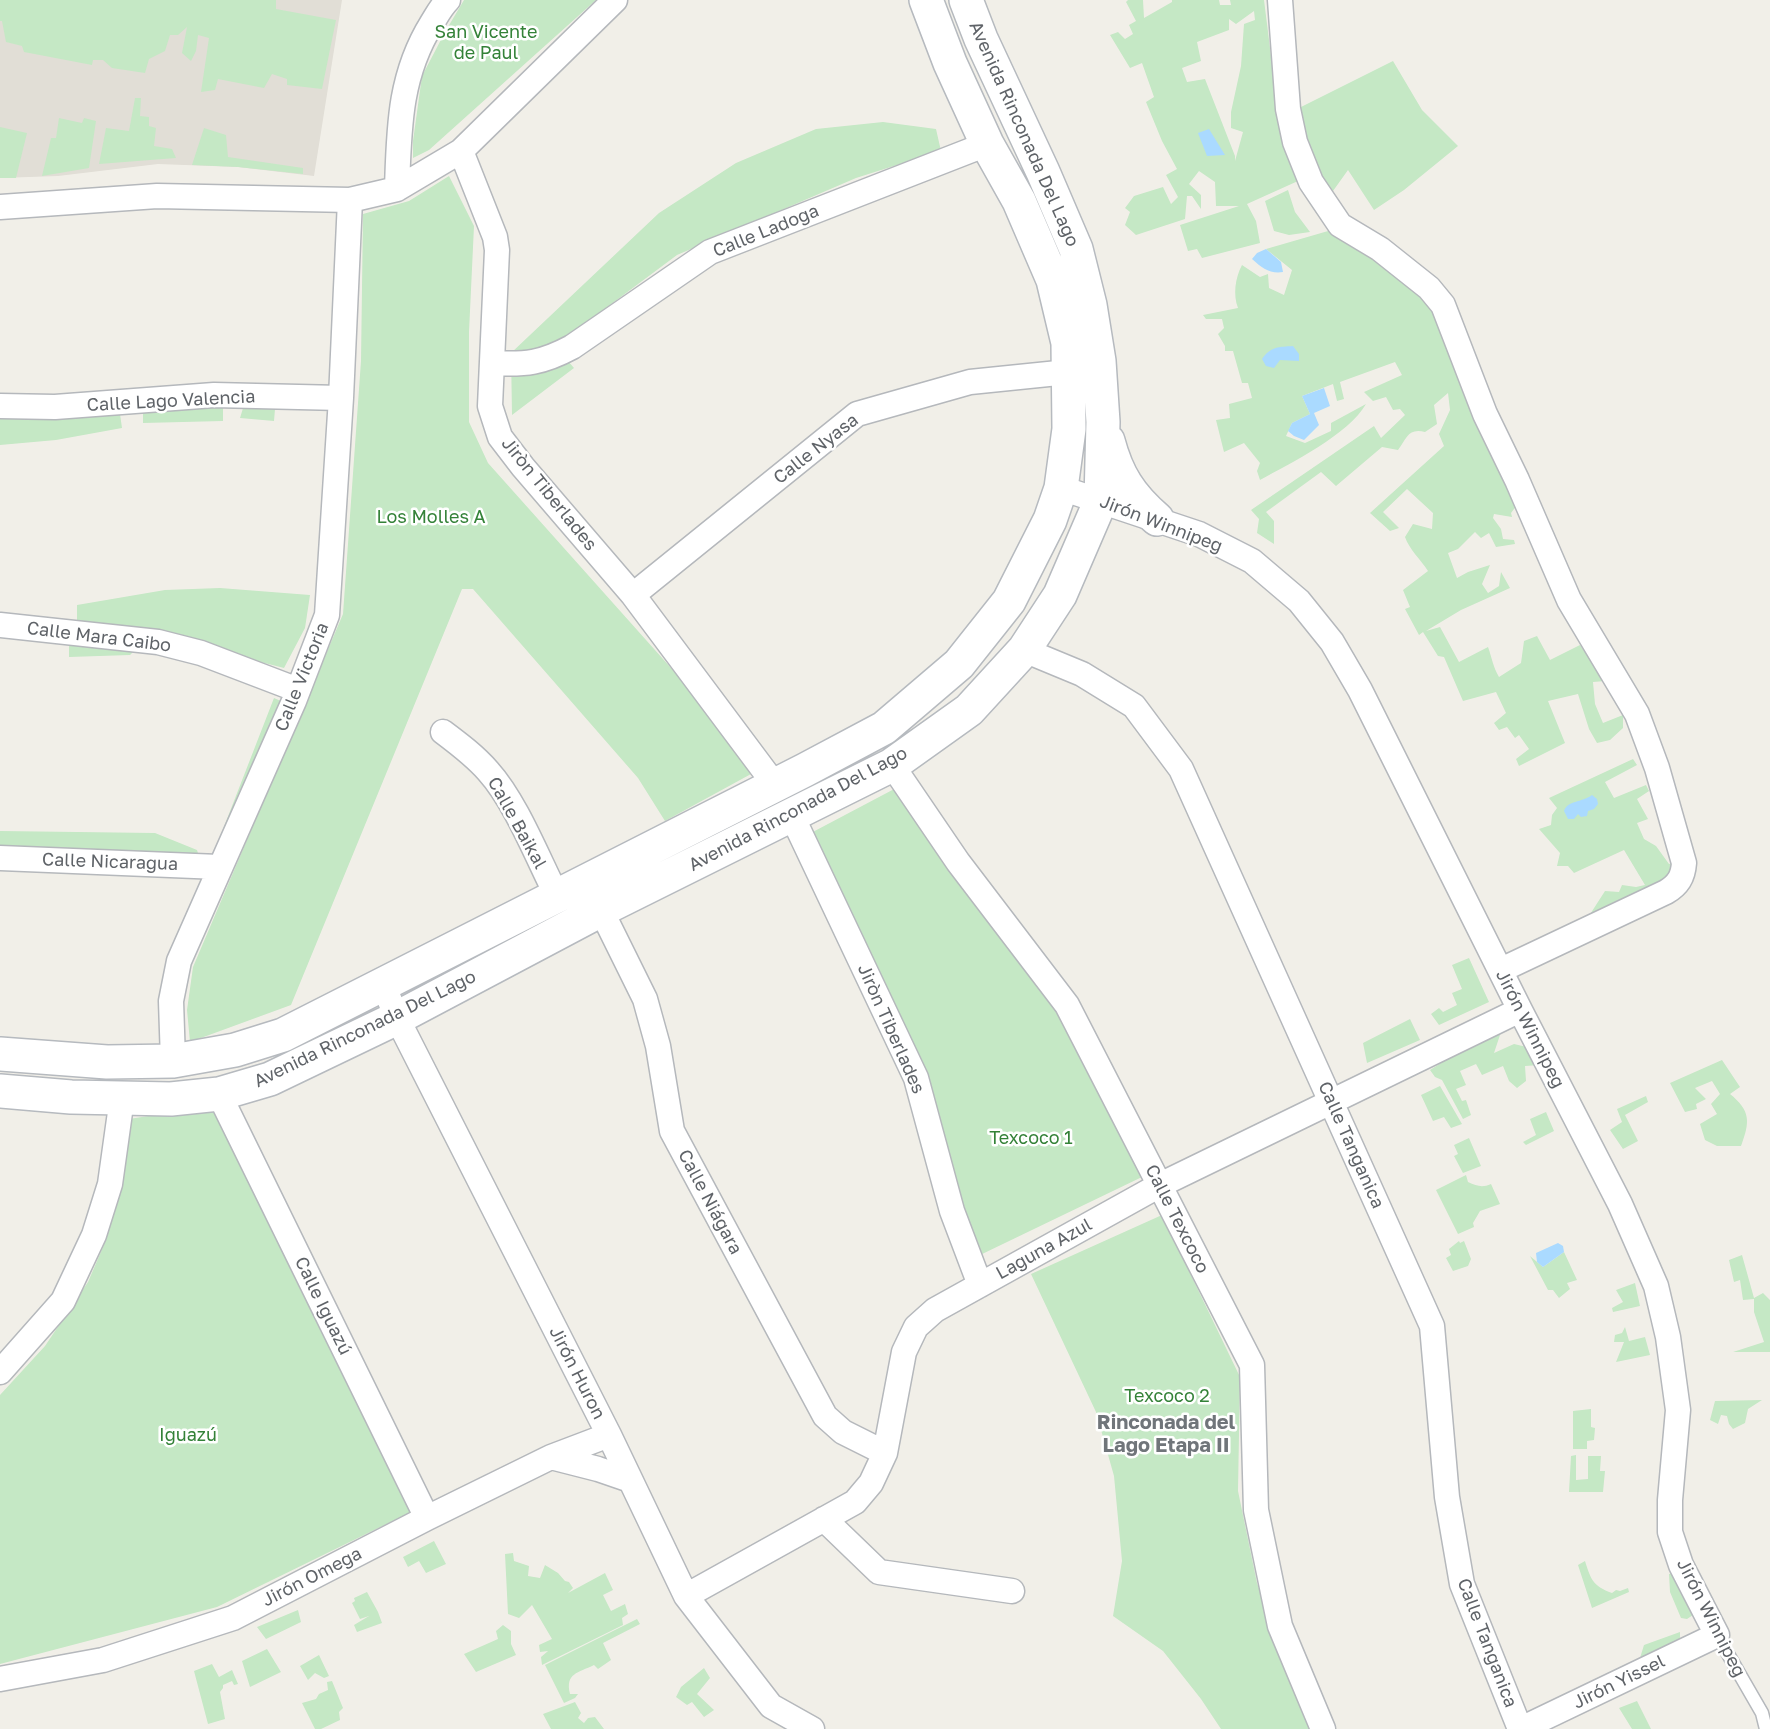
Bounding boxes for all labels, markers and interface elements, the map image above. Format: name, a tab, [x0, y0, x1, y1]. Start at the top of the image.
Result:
street label: Avenida Rinconada Del Lago	[964, 18, 1084, 250]
park label: San Vicente de Paul	[435, 21, 537, 63]
street label: Calle Ladoga	[710, 200, 822, 262]
street label: Calle Lago Valencia	[86, 386, 256, 416]
street label: Calle Nyasa	[769, 409, 863, 489]
street label: Jiròn Tiberlades	[497, 433, 601, 555]
street label: Jirón Winnipeg	[1097, 491, 1225, 557]
park label: Los Molles A	[376, 506, 486, 528]
street label: Calle Mara Caibo	[26, 617, 172, 657]
street label: Calle Victoria	[270, 619, 334, 735]
street label: Avenida Rinconada Del Lago	[685, 742, 911, 876]
street label: Calle Baikal	[483, 773, 551, 873]
street label: Calle Nicaragua	[42, 849, 178, 875]
street label: Jiròn Tiberlades	[853, 961, 929, 1097]
street label: Avenida Rinconada Del Lago	[250, 966, 480, 1092]
street label: Jirón Winnipeg	[1491, 966, 1569, 1092]
street label: Calle Tanganica	[1313, 1078, 1389, 1212]
park label: Texcoco 1	[989, 1127, 1073, 1149]
street label: Calle Niágara	[673, 1146, 747, 1258]
street label: Calle Texcoco	[1140, 1161, 1214, 1277]
street label: Laguna Azul	[992, 1214, 1096, 1284]
street label: Calle Iguazú	[290, 1253, 356, 1359]
street label: Jirón Huron	[544, 1323, 610, 1423]
park label: Texcoco 2	[1124, 1385, 1210, 1407]
district label: Rinconada del Lago Etapa II	[1097, 1411, 1235, 1458]
park label: Iguazú	[159, 1424, 217, 1446]
street label: Jirón Omega	[259, 1543, 365, 1611]
street label: Jirón Winnipeg	[1672, 1555, 1750, 1681]
street label: Calle Tanganica	[1452, 1575, 1522, 1711]
street label: Jirón Yissel	[1569, 1650, 1669, 1714]

